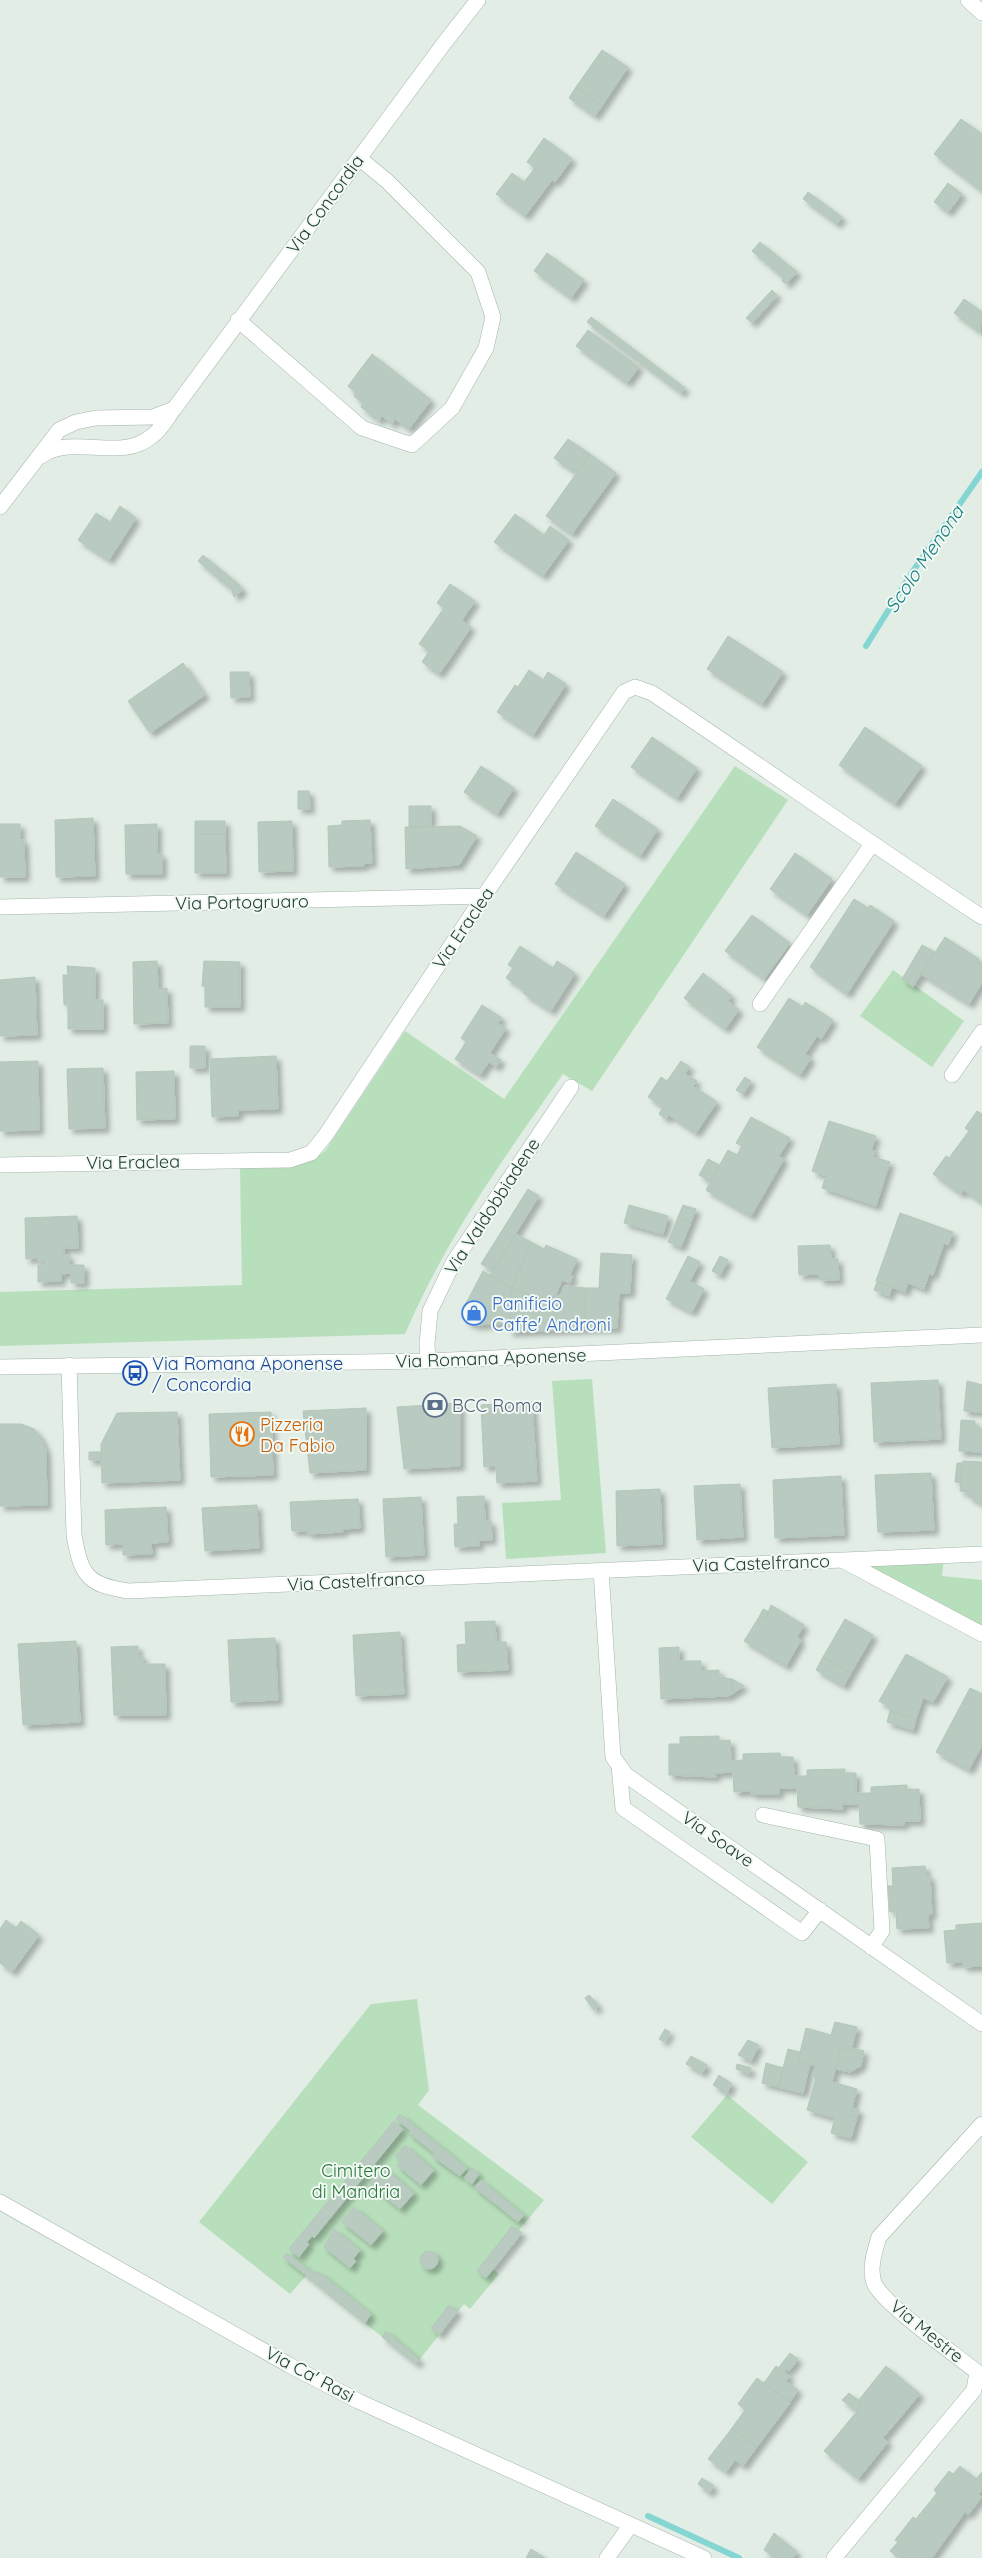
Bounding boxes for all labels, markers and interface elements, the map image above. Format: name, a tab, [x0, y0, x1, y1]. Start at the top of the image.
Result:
street label: Via Concordia	[281, 150, 369, 258]
water label: Scolo Menona	[879, 500, 970, 617]
street label: Via Eraclea	[427, 883, 499, 973]
street label: Via Portogruaro	[175, 889, 309, 915]
street label: Via Valdobbiadene	[439, 1133, 545, 1279]
street label: Via Eraclea	[86, 1150, 180, 1174]
place label: Panificio Caffe' Androni	[492, 1292, 611, 1336]
shop icon: Panificio Caffe' Androni	[461, 1300, 487, 1326]
street label: Via Romana Aponense	[395, 1343, 587, 1373]
place label: Via Romana Aponense / Concordia	[152, 1352, 343, 1396]
bus stop icon: Via Romana Aponense / Concordia	[122, 1360, 148, 1386]
bank icon: BCC Roma	[422, 1392, 448, 1418]
place label: BCC Roma	[452, 1394, 542, 1417]
place label: Pizzeria Da Fabio	[260, 1413, 335, 1457]
restaurant icon: Pizzeria Da Fabio	[229, 1421, 255, 1447]
street label: Via Castelfranco	[692, 1549, 830, 1577]
street label: Via Castelfranco	[287, 1566, 425, 1596]
street label: Via Soave	[677, 1806, 759, 1872]
park label: Cimitero di Mandria	[312, 2159, 400, 2203]
street label: Via Mestre	[886, 2294, 968, 2368]
street label: Via Ca' Rasi	[261, 2341, 359, 2407]

